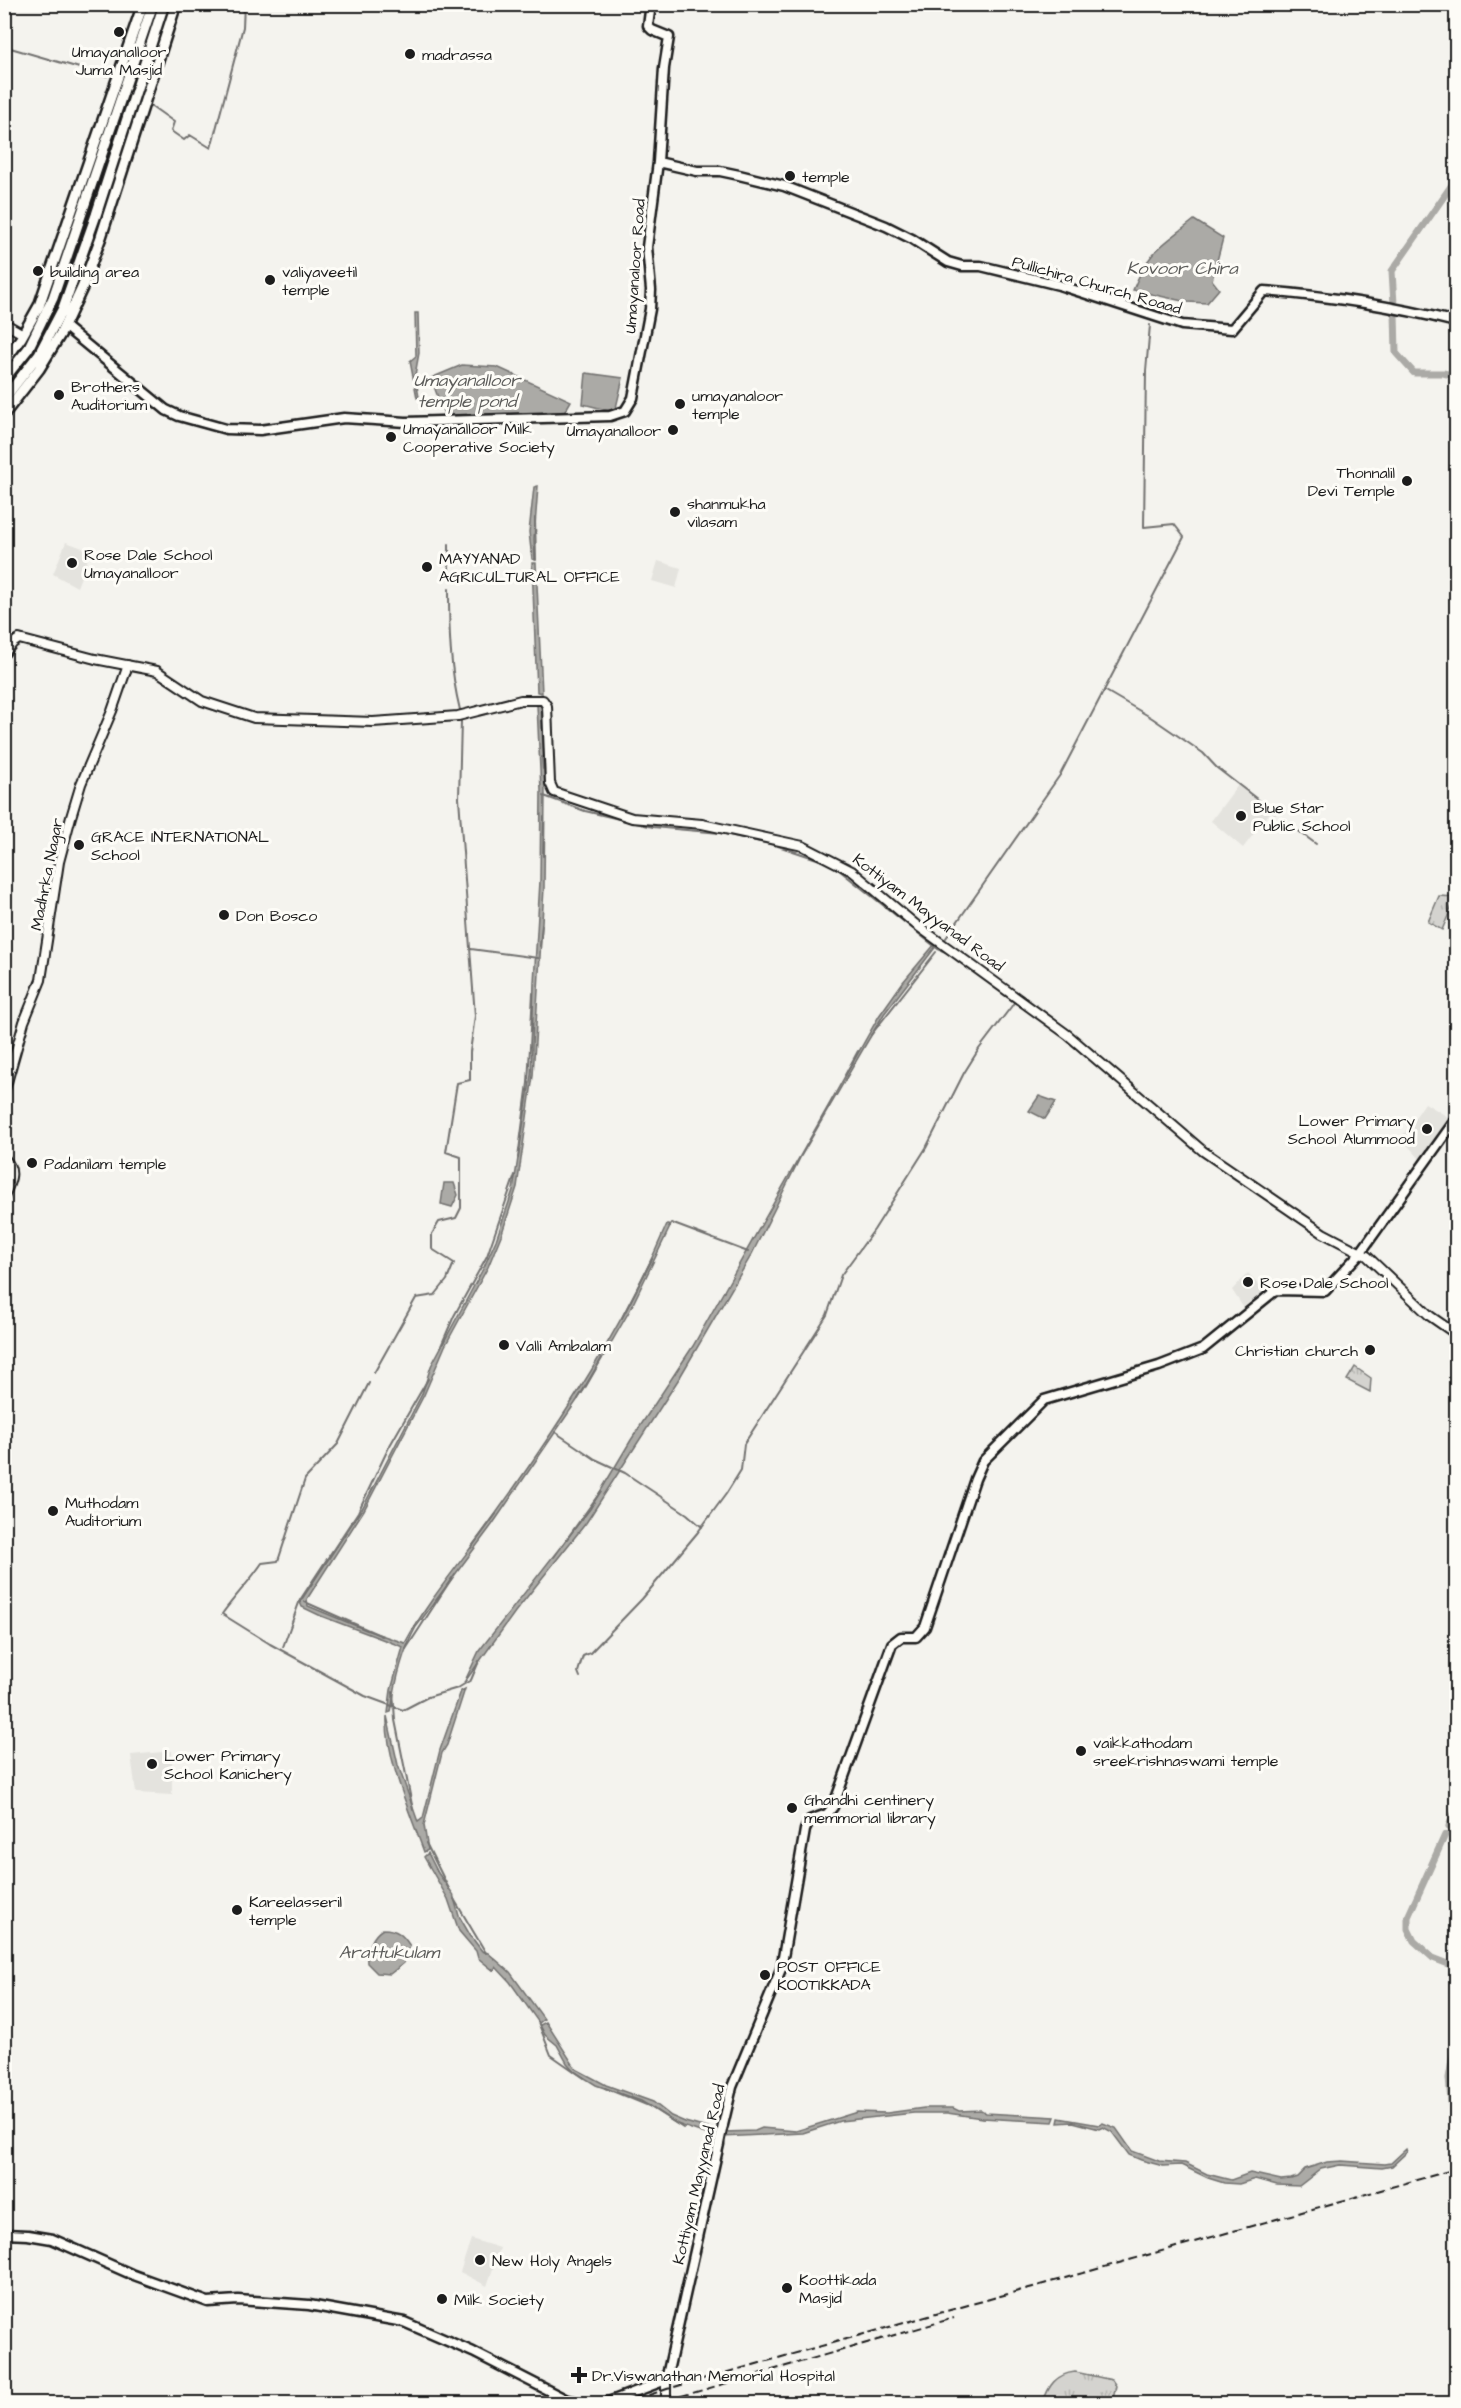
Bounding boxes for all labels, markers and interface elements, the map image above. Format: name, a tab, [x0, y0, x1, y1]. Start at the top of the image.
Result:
marker: Umayanalloor Juma Masjid	[112, 25, 126, 39]
place label: Umayanalloor Juma Masjid	[72, 41, 166, 81]
place label: madrassa	[422, 44, 492, 66]
marker: madrassa	[403, 47, 417, 61]
place label: temple	[802, 166, 850, 188]
marker: temple	[783, 169, 797, 183]
street label: Umayanaloor Road	[619, 198, 652, 334]
street label: Pullichira Church Roaad	[1009, 250, 1184, 320]
water label: Kovoor Chira	[1126, 256, 1238, 281]
place label: building area	[50, 261, 139, 284]
place label: valiyaveetil temple	[282, 261, 357, 301]
marker: building area	[31, 264, 45, 278]
marker: valiyaveetil temple	[263, 273, 277, 287]
water label: Umayanalloor temple pond	[414, 368, 522, 414]
place label: Brothers Auditorium	[71, 376, 148, 416]
place label: umayanaloor temple	[692, 385, 783, 425]
marker: Brothers Auditorium	[52, 388, 66, 402]
marker: umayanaloor temple	[673, 397, 687, 411]
place label: Umayanalloor Milk Cooperative Society	[403, 418, 555, 459]
place label: Umayanalloor	[567, 420, 661, 443]
marker: Umayanalloor	[666, 423, 680, 437]
marker: Umayanalloor Milk Cooperative Society	[384, 430, 398, 444]
place label: Thonnalil Devi Temple	[1308, 462, 1395, 502]
marker: Thonnalil Devi Temple	[1400, 474, 1414, 488]
place label: shanmukha vilasam	[687, 493, 766, 533]
marker: shanmukha vilasam	[668, 505, 682, 519]
place label: Rose Dale School Umayanalloor	[84, 544, 212, 585]
place label: MAYYANAD AGRICULTURAL OFFICE	[439, 548, 620, 588]
marker: Rose Dale School Umayanalloor	[65, 556, 79, 570]
marker: MAYYANAD AGRICULTURAL OFFICE	[420, 560, 434, 574]
place label: Blue Star Public School	[1253, 797, 1351, 837]
marker: Blue Star Public School	[1234, 809, 1248, 823]
street label: Madhrka Nagar	[25, 816, 70, 932]
place label: GRACE INTERNATIONAL School	[91, 826, 269, 866]
marker: GRACE INTERNATIONAL School	[72, 838, 86, 852]
street label: Kottiyam Mayyanad Road	[848, 849, 1009, 978]
place label: Don Bosco	[236, 905, 317, 927]
marker: Don Bosco	[217, 908, 231, 922]
place label: Lower Primary School Alummood	[1288, 1110, 1415, 1150]
marker: Lower Primary School Alummood	[1420, 1122, 1434, 1136]
place label: Padanilam temple	[44, 1153, 167, 1175]
marker: Padanilam temple	[25, 1156, 39, 1170]
place label: Rose Dale School	[1260, 1272, 1388, 1294]
marker: Rose Dale School	[1241, 1275, 1255, 1289]
place label: Valli Ambalam	[516, 1335, 612, 1357]
marker: Valli Ambalam	[497, 1338, 511, 1352]
place label: Christian church	[1235, 1340, 1358, 1362]
marker: Christian church	[1363, 1343, 1377, 1357]
place label: Muthodam Auditorium	[65, 1492, 142, 1532]
marker: Muthodam Auditorium	[46, 1504, 60, 1518]
place label: vaikkathodam sreekrishnaswami temple	[1093, 1732, 1279, 1772]
marker: vaikkathodam sreekrishnaswami temple	[1074, 1744, 1088, 1758]
place label: Lower Primary School Kanichery	[164, 1745, 292, 1786]
marker: Lower Primary School Kanichery	[145, 1757, 159, 1771]
place label: Ghandhi centinery memmorial library	[804, 1789, 936, 1830]
marker: Ghandhi centinery memmorial library	[785, 1801, 799, 1815]
place label: Kareelasseril temple	[249, 1891, 342, 1931]
marker: Kareelasseril temple	[230, 1903, 244, 1917]
water label: Arattukulam	[339, 1940, 441, 1965]
place label: POST OFFICE KOOTIKKADA	[777, 1956, 881, 1996]
marker: POST OFFICE KOOTIKKADA	[758, 1968, 772, 1982]
street label: Kottiyam Mayyanad Road	[668, 2082, 731, 2267]
place label: New Holy Angels	[492, 2250, 612, 2273]
marker: New Holy Angels	[473, 2253, 487, 2267]
place label: Koottikada Masjid	[799, 2269, 876, 2309]
marker: Koottikada Masjid	[780, 2281, 794, 2295]
place label: Milk Society	[454, 2289, 544, 2312]
marker: Milk Society	[435, 2292, 449, 2306]
place label: Dr.Viswanathan Memorial Hospital	[592, 2365, 835, 2387]
marker: Dr.Viswanathan Memorial Hospital	[570, 2366, 588, 2384]

